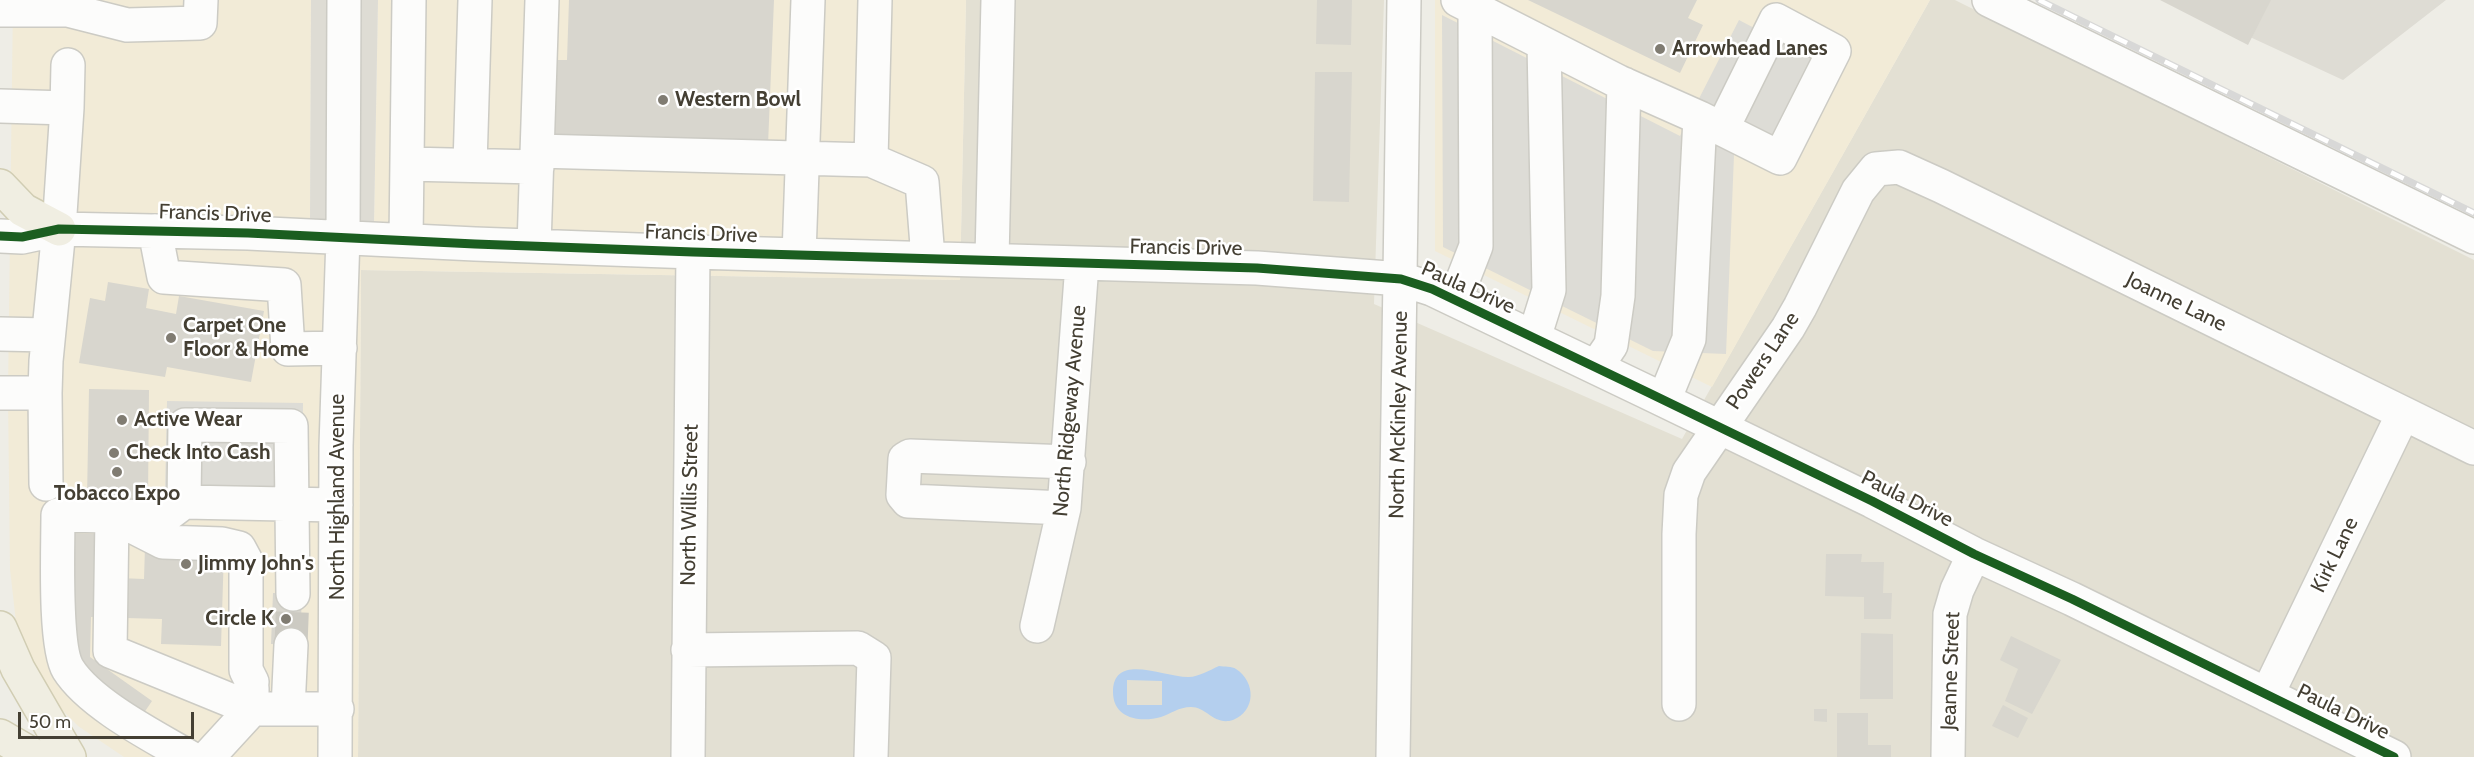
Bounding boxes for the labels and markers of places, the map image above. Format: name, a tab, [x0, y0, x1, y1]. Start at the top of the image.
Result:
place label: Arrowhead Lanes	[1672, 36, 1828, 62]
marker: Arrowhead Lanes	[1653, 42, 1667, 56]
place label: Western Bowl	[675, 87, 801, 113]
marker: Western Bowl	[656, 93, 670, 107]
place label: Carpet One Floor & Home	[183, 313, 309, 363]
marker: Carpet One Floor & Home	[164, 331, 178, 345]
place label: Active Wear	[134, 407, 242, 433]
marker: Active Wear	[115, 413, 129, 427]
place label: Check Into Cash	[126, 440, 270, 466]
marker: Check Into Cash	[107, 446, 121, 460]
marker: Tobacco Expo	[110, 465, 124, 479]
place label: Tobacco Expo	[54, 481, 180, 507]
place label: Jimmy John's	[198, 551, 314, 577]
marker: Jimmy John's	[179, 557, 193, 571]
place label: Circle K	[205, 606, 274, 632]
marker: Circle K	[279, 612, 293, 626]

